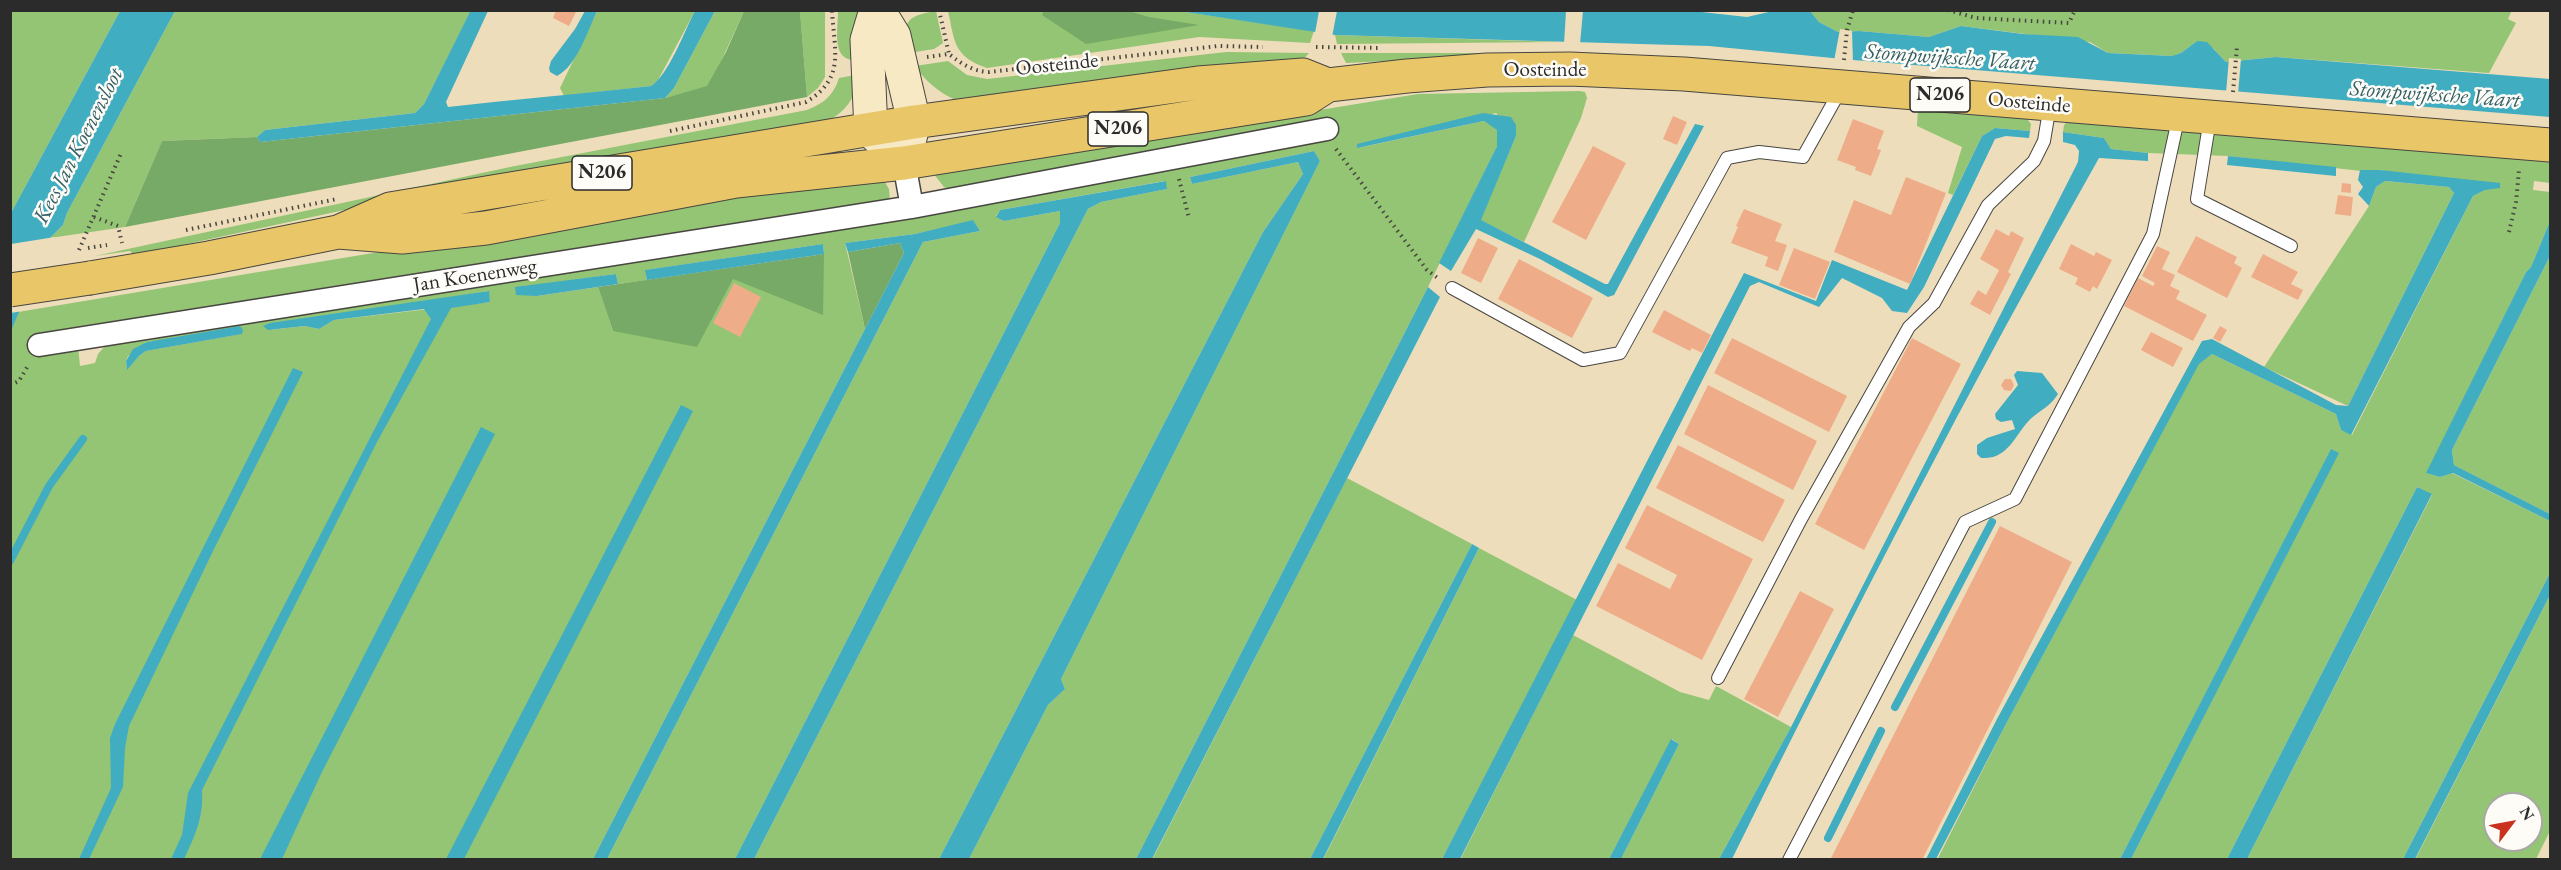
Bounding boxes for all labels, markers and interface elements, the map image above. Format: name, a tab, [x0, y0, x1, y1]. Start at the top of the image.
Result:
water label: Stompwijksche Vaart	[1864, 39, 2036, 77]
street label: Oosteinde	[1014, 48, 1100, 82]
street label: Oosteinde	[1503, 57, 1587, 83]
water label: Kees Jan Koenensloot	[28, 64, 130, 228]
water label: Stompwijksche Vaart	[2349, 76, 2521, 114]
road number: N206	[1910, 78, 1970, 112]
street label: Oosteinde	[1987, 87, 2071, 119]
road number: N206	[1088, 112, 1148, 146]
road number: N206	[572, 156, 632, 190]
street label: Jan Koenenweg	[411, 254, 539, 298]
north arrow	[2483, 792, 2543, 852]
text: N	[2515, 802, 2539, 824]

